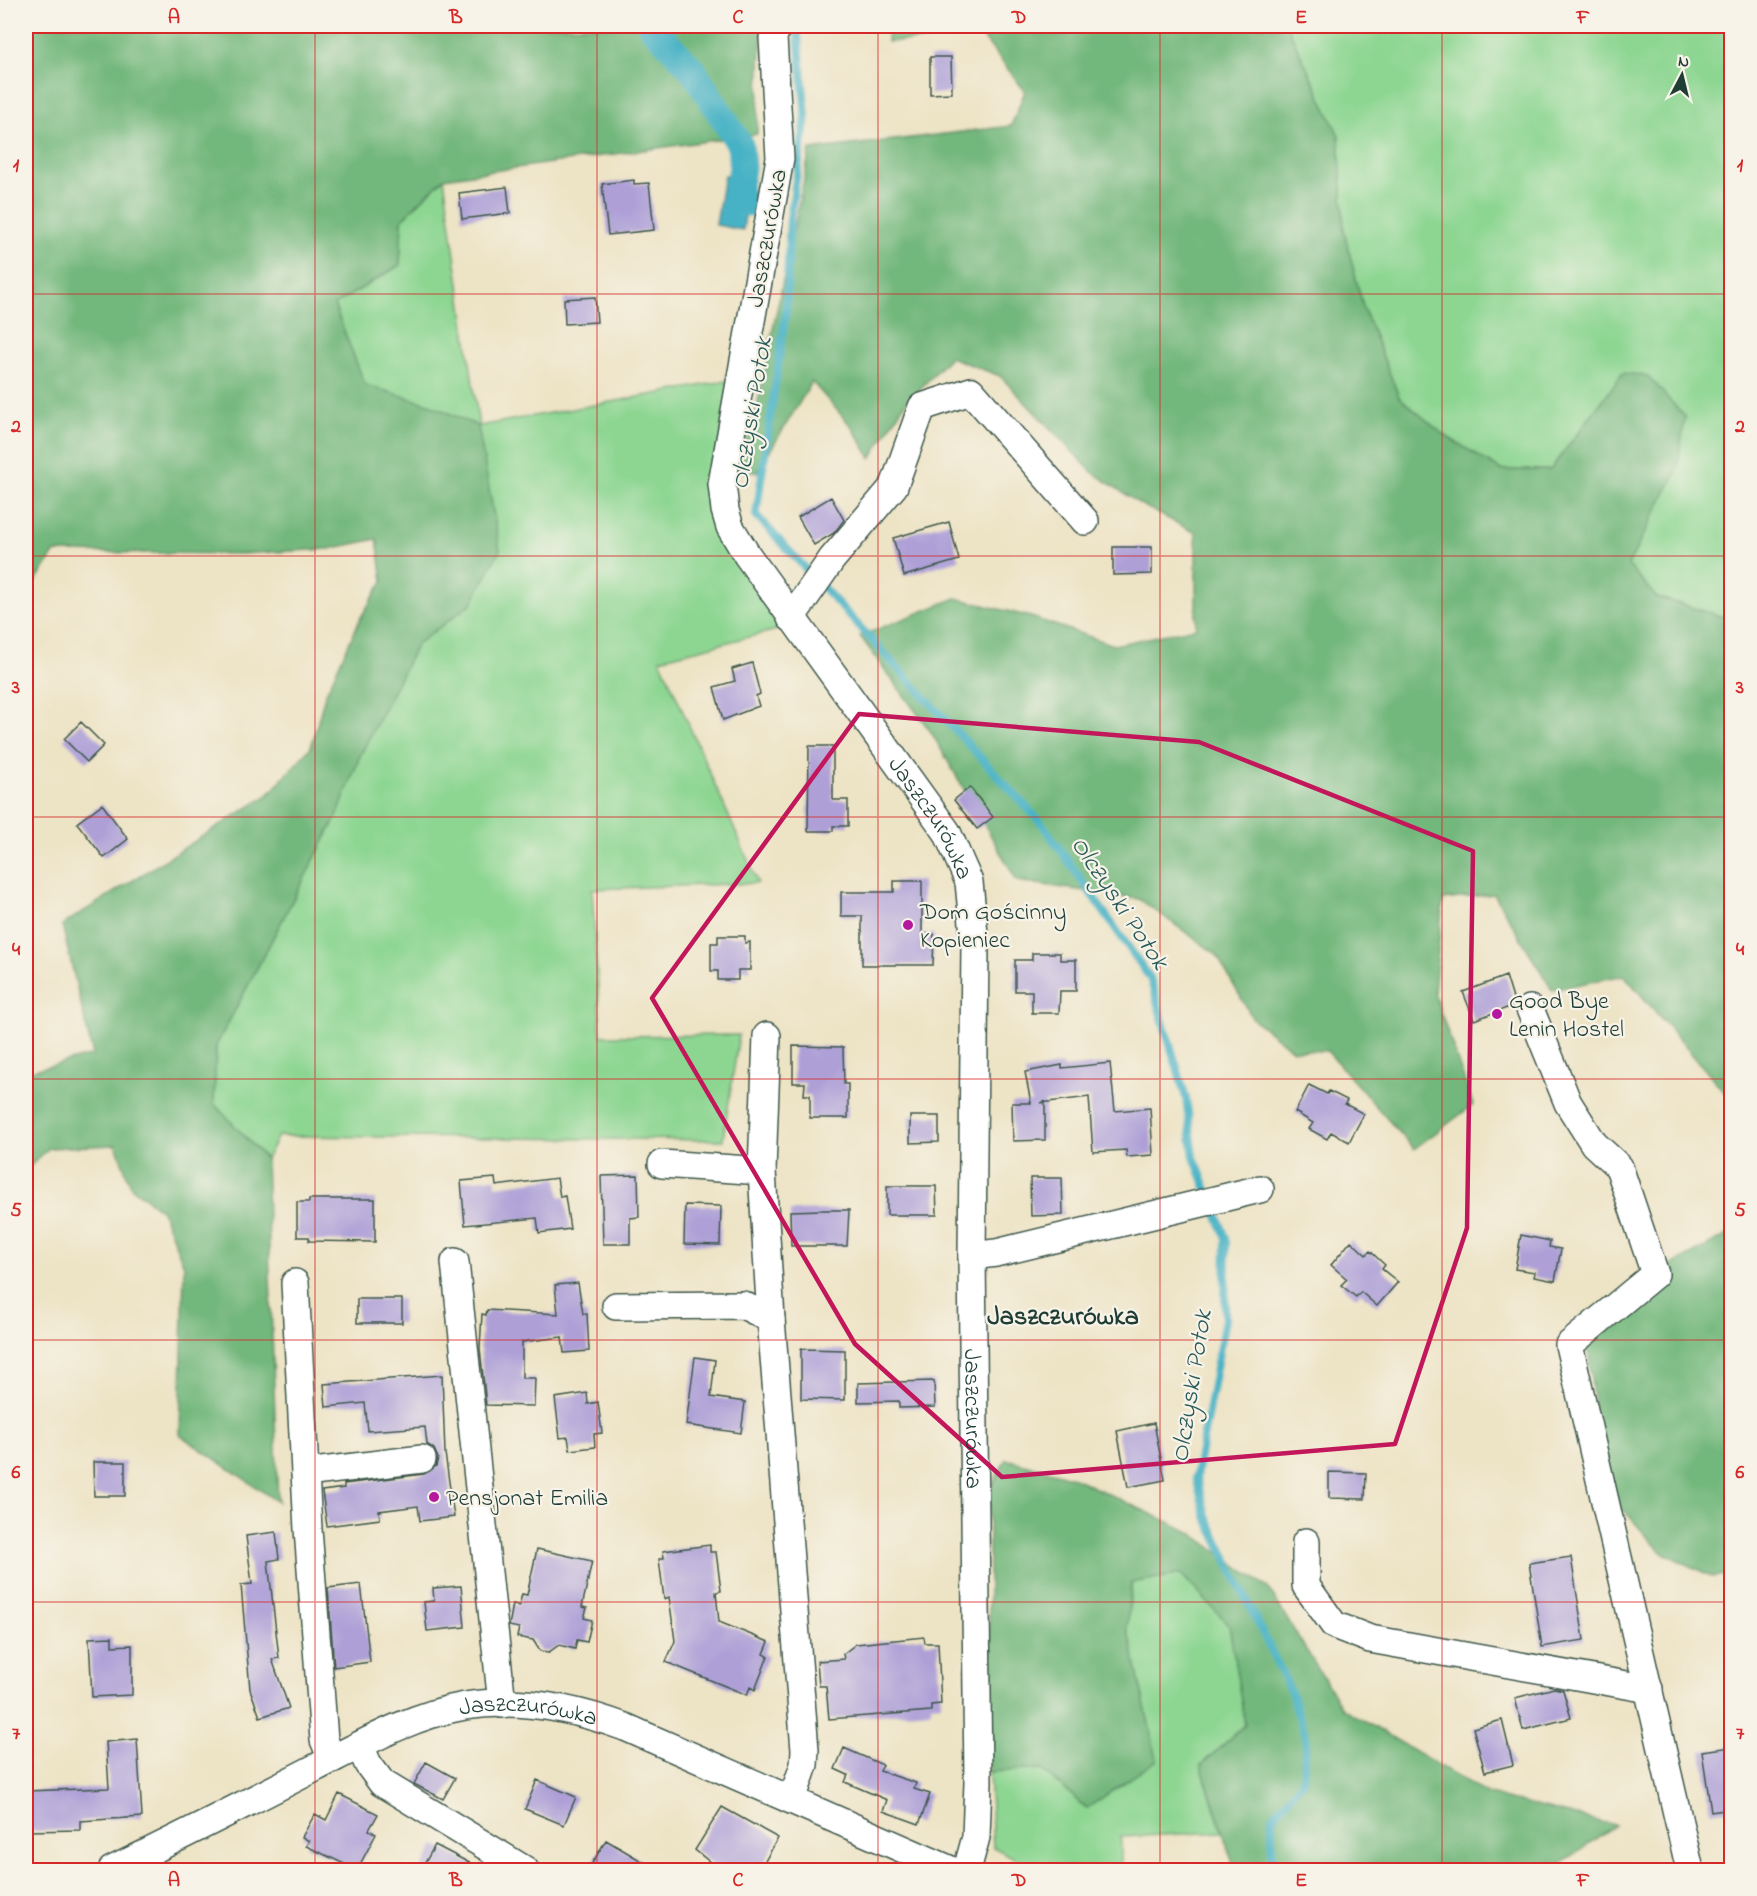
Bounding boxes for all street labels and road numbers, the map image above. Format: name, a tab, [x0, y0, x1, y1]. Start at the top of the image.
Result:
street label: Jaszczurówka	[739, 166, 798, 310]
street label: Jaszczurówka	[878, 750, 981, 886]
street label: Jaszczurówka	[953, 1349, 990, 1489]
street label: Jaszczurówka	[456, 1688, 601, 1737]

